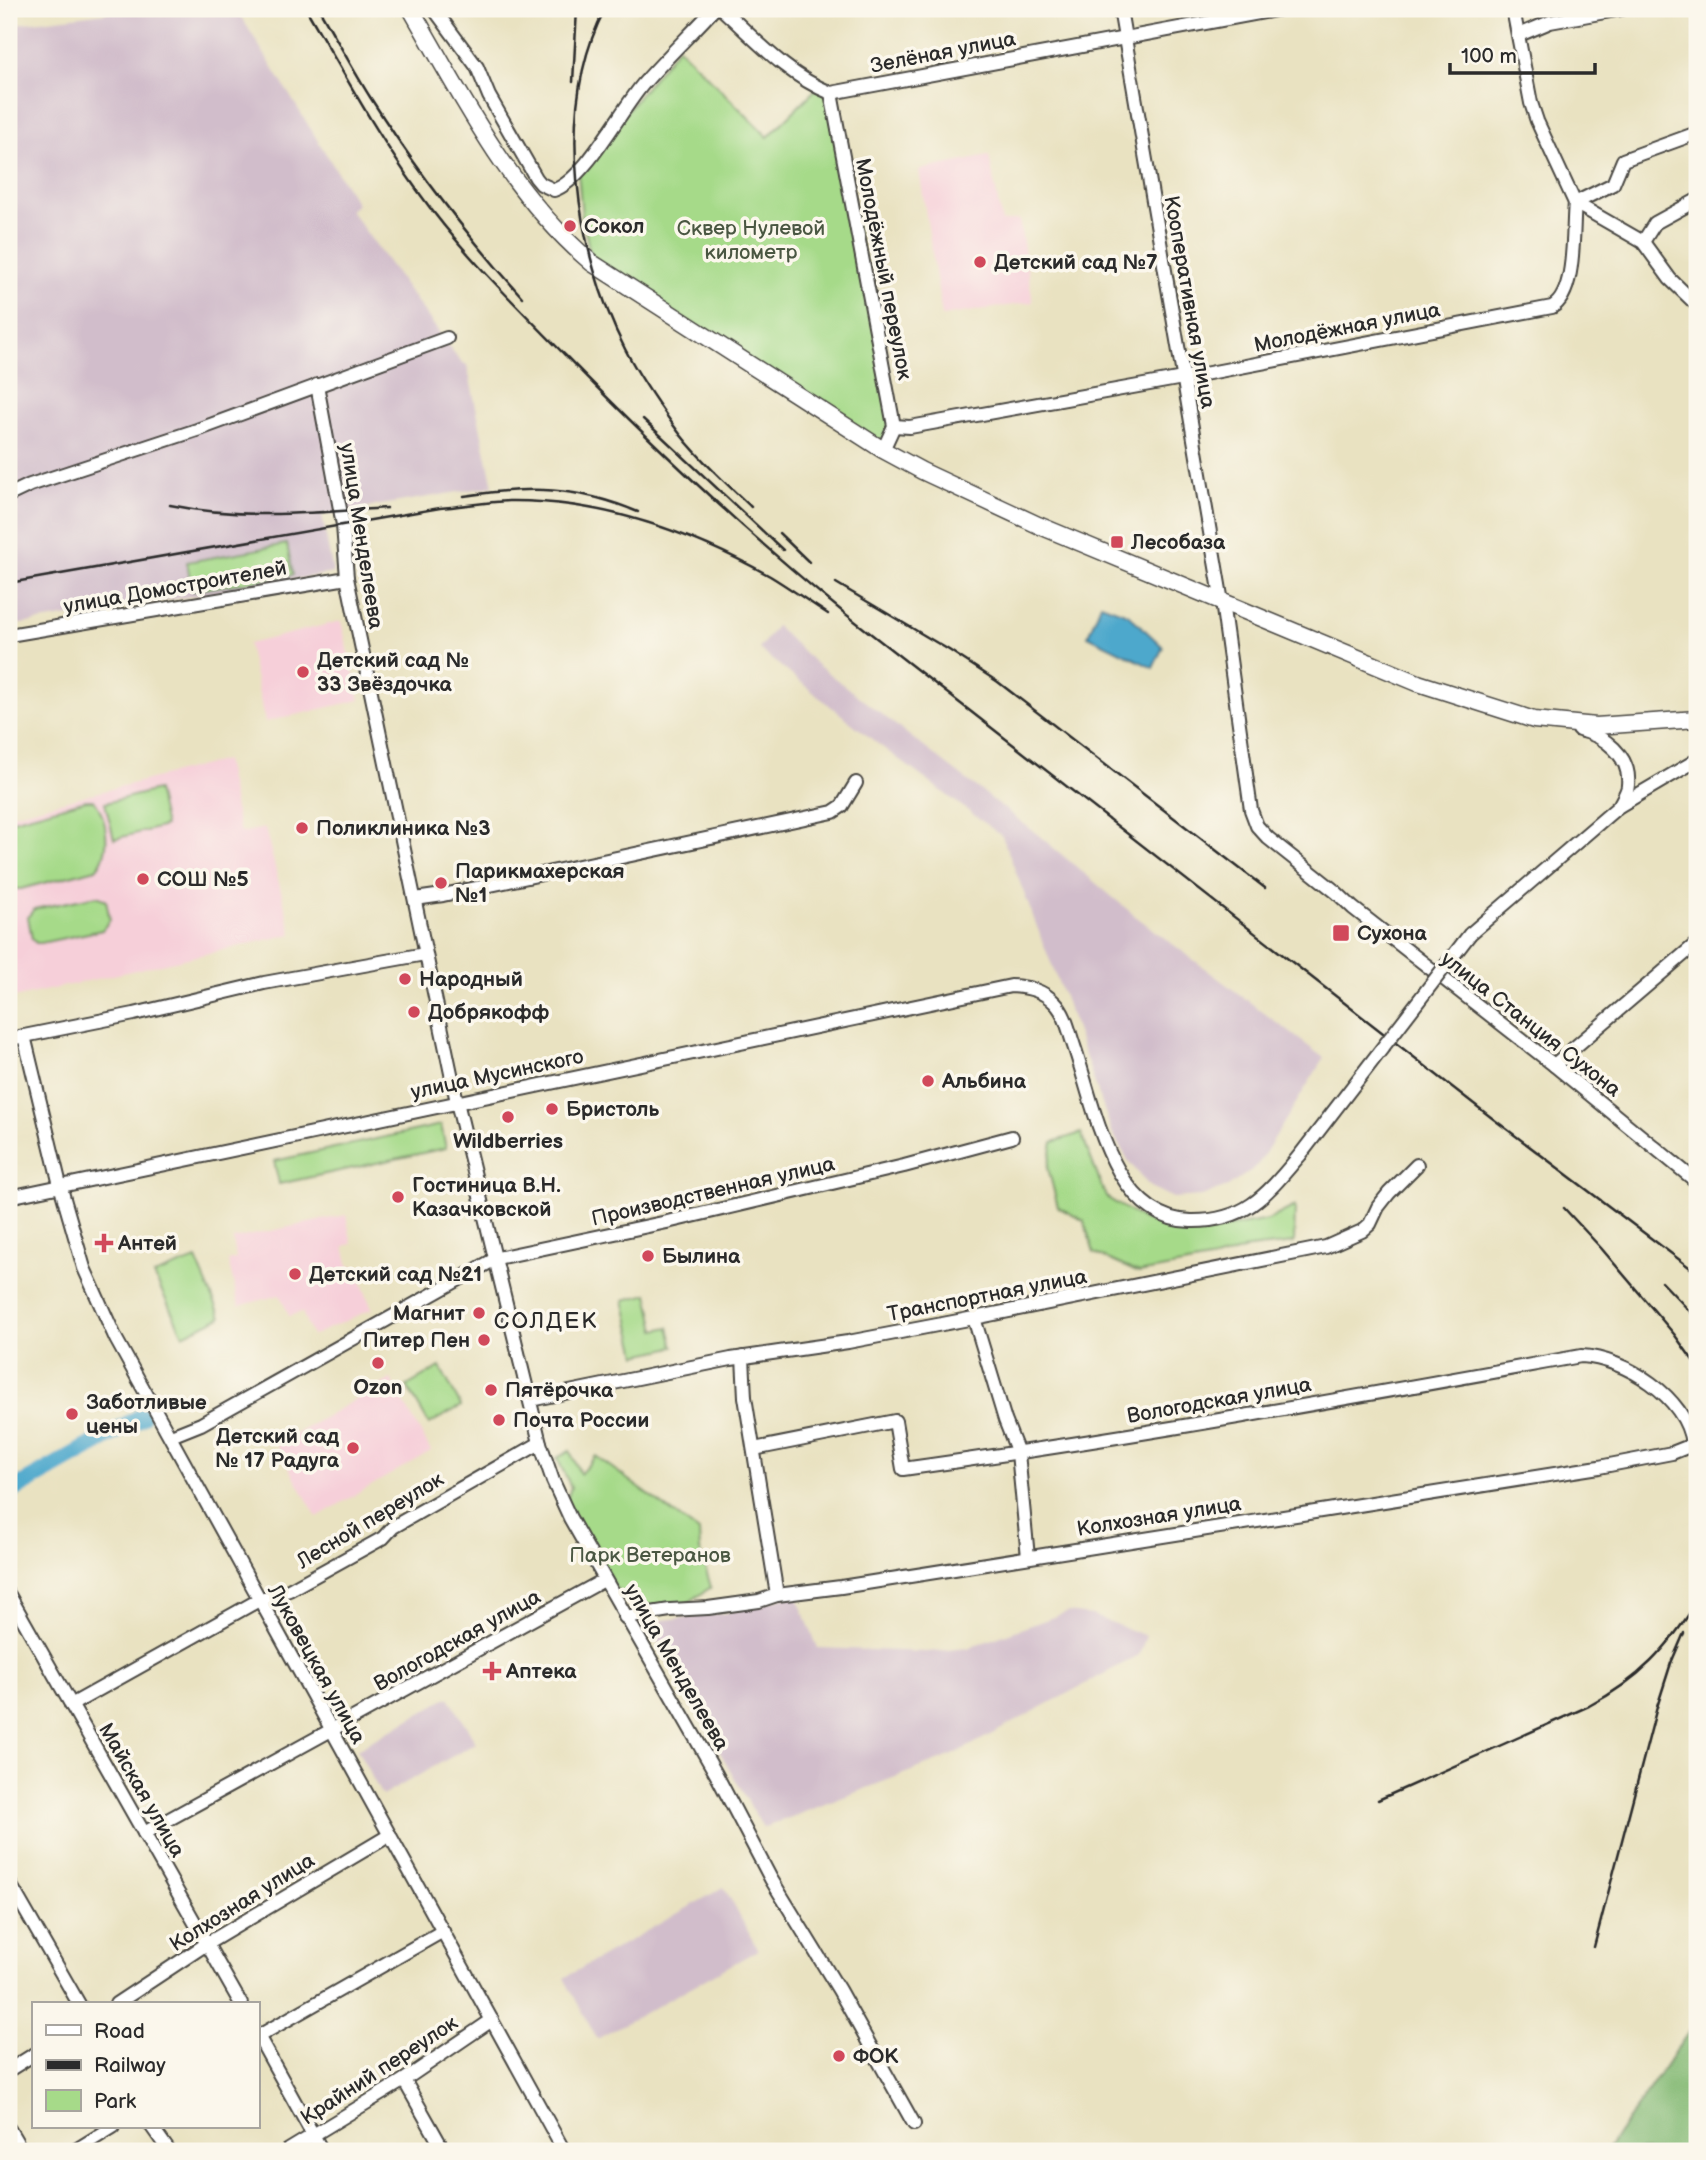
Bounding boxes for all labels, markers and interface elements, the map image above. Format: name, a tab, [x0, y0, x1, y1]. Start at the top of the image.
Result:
street label: Зелёная улица	[868, 26, 1018, 79]
scale bar	[1450, 32, 1596, 76]
text: 100 m	[1461, 44, 1517, 69]
street label: Молодёжный переулок	[850, 156, 917, 382]
street label: Кооперативная улица	[1158, 194, 1221, 411]
place label: Сокол	[584, 214, 644, 239]
park label: Сквер Нулевой километр	[677, 216, 825, 265]
marker: Сокол	[562, 218, 578, 234]
place label: Детский сад №7	[994, 250, 1158, 275]
marker: Детский сад №7	[972, 254, 988, 270]
street label: Молодёжная улица	[1252, 297, 1443, 358]
street label: улица Менделеева	[334, 441, 389, 631]
place label: Лесобаза	[1130, 530, 1226, 555]
marker: Лесобаза	[1109, 534, 1125, 550]
street label: улица Домостроителей	[62, 556, 289, 619]
place label: Детский сад № 33 Звёздочка	[317, 648, 469, 697]
marker: Детский сад № 33 Звёздочка	[295, 664, 311, 680]
place label: Поликлиника №3	[316, 816, 490, 841]
marker: Поликлиника №3	[294, 820, 310, 836]
place label: Парикмахерская №1	[455, 859, 625, 908]
place label: СОШ №5	[157, 867, 249, 892]
marker: СОШ №5	[135, 871, 151, 887]
marker: Парикмахерская №1	[433, 875, 449, 891]
place label: Сухона	[1357, 921, 1427, 946]
marker: Сухона	[1331, 923, 1351, 943]
street label: улица Станция Сухона	[1436, 946, 1626, 1103]
place label: Народный	[419, 967, 523, 992]
marker: Народный	[397, 971, 413, 987]
place label: Добрякофф	[428, 1000, 550, 1025]
marker: Добрякофф	[406, 1004, 422, 1020]
street label: улица Мусинского	[409, 1044, 586, 1105]
place label: Альбина	[941, 1069, 1027, 1094]
marker: Альбина	[920, 1073, 936, 1089]
place label: Бристоль	[566, 1097, 660, 1122]
marker: Бристоль	[544, 1101, 560, 1117]
marker: Wildberries	[500, 1109, 516, 1125]
place label: Wildberries	[453, 1129, 563, 1154]
street label: Производственная улица	[589, 1151, 838, 1232]
place label: Гостиница В.Н. Казачковской	[412, 1173, 561, 1222]
marker: Гостиница В.Н. Казачковской	[390, 1189, 406, 1205]
place label: Антей	[117, 1231, 177, 1256]
marker: Антей	[96, 1235, 112, 1251]
place label: Былина	[662, 1244, 741, 1269]
marker: Былина	[640, 1248, 656, 1264]
place label: Детский сад №21	[309, 1262, 482, 1287]
street label: Транспортная улица	[885, 1264, 1090, 1327]
marker: Детский сад №21	[287, 1266, 303, 1282]
place label: Магнит	[393, 1301, 465, 1326]
marker: Магнит	[471, 1305, 487, 1321]
district label: СОЛДЕК	[494, 1307, 598, 1335]
place label: Питер Пен	[363, 1328, 470, 1353]
marker: Питер Пен	[476, 1332, 492, 1348]
marker: Ozon	[370, 1355, 386, 1371]
street label: Вологодская улица	[1125, 1372, 1314, 1429]
place label: Ozon	[354, 1375, 402, 1400]
place label: Пятёрочка	[505, 1378, 614, 1403]
marker: Пятёрочка	[483, 1382, 499, 1398]
place label: Заботливые цены	[86, 1390, 207, 1439]
marker: Заботливые цены	[64, 1406, 80, 1422]
place label: Почта России	[513, 1408, 649, 1433]
marker: Почта России	[491, 1412, 507, 1428]
place label: Детский сад № 17 Радуга	[215, 1424, 340, 1473]
marker: Детский сад № 17 Радуга	[345, 1440, 361, 1456]
street label: Лесной переулок	[291, 1467, 448, 1575]
street label: Колхозная улица	[1075, 1491, 1244, 1542]
park label: Парк Ветеранов	[569, 1543, 731, 1568]
street label: Луковецкая улица	[262, 1579, 371, 1749]
street label: улица Менделеева	[619, 1580, 735, 1755]
street label: Вологодская улица	[370, 1584, 545, 1697]
place label: Аптека	[505, 1659, 577, 1684]
marker: Аптека	[484, 1663, 500, 1679]
street label: Майская улица	[93, 1719, 190, 1862]
street label: Колхозная улица	[165, 1848, 320, 1957]
legend	[32, 2002, 259, 2128]
street label: Крайний переулок	[296, 2010, 462, 2131]
text: Road	[94, 2019, 145, 2044]
place label: ФОК	[853, 2044, 899, 2069]
marker: ФОК	[831, 2048, 847, 2064]
text: Railway	[94, 2053, 166, 2078]
text: Park	[94, 2089, 137, 2114]

